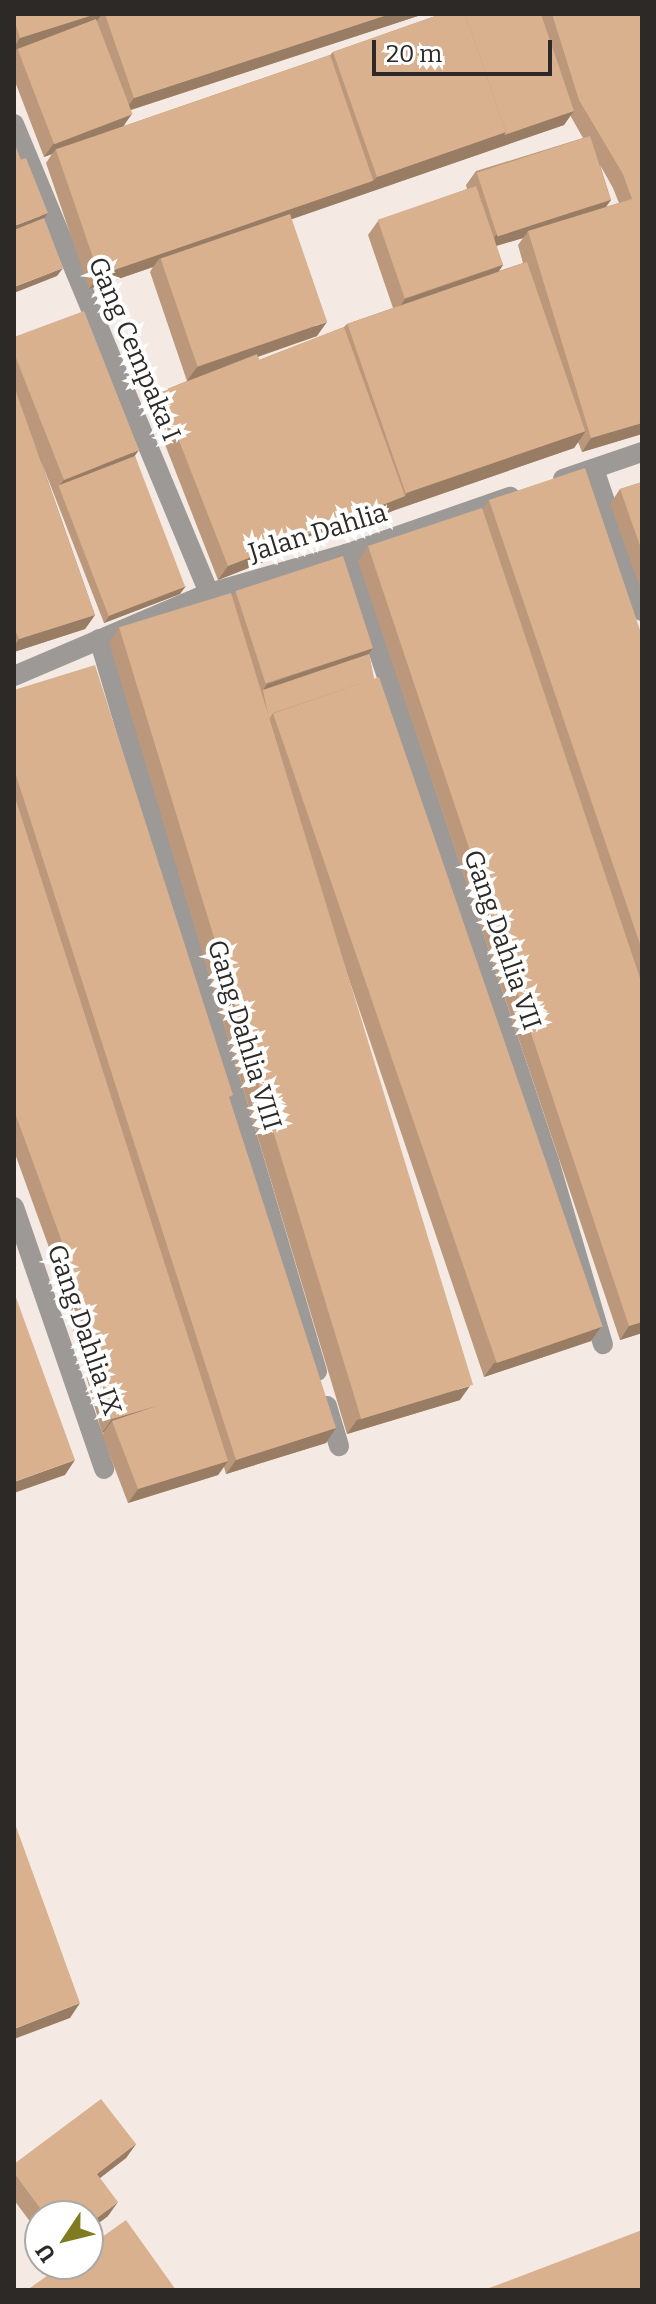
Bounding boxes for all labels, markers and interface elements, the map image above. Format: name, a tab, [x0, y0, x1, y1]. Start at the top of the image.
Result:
scale bar	[376, 24, 556, 74]
text: 20 m	[386, 40, 442, 68]
street label: Gang Cempaka I	[81, 252, 187, 446]
street label: Jalan Dahlia	[245, 497, 391, 569]
street label: Gang Dahlia VII	[457, 846, 547, 1034]
street label: Gang Dahlia VIII	[200, 936, 288, 1134]
street label: Gang Dahlia IX	[40, 1241, 128, 1419]
north arrow	[24, 2200, 104, 2280]
text: U	[30, 2238, 61, 2267]

